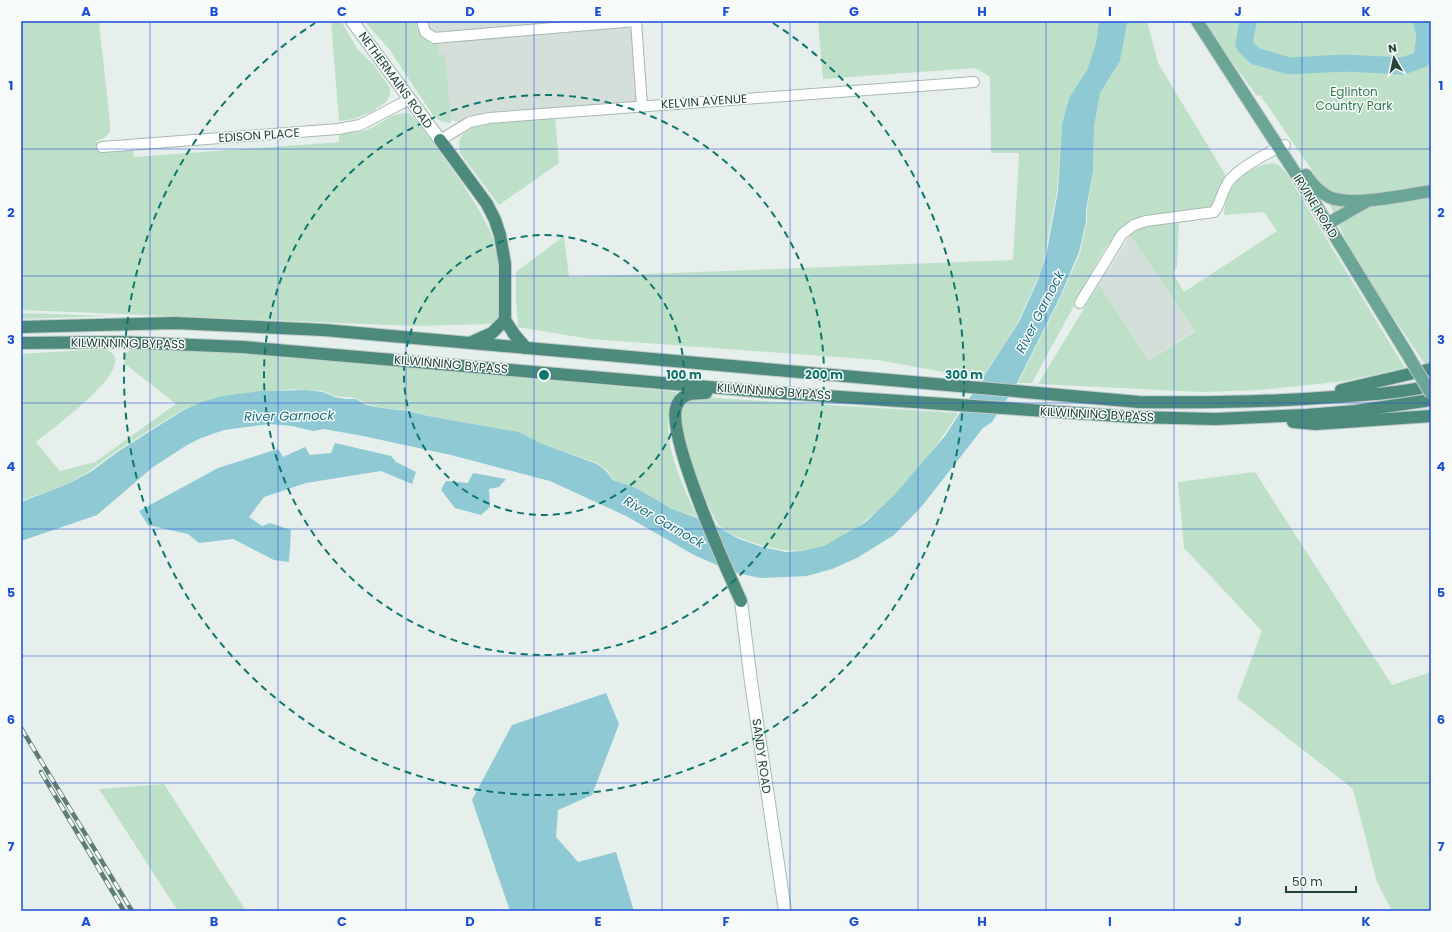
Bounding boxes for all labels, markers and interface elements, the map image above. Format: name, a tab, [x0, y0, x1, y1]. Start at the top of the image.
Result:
text: A	[81, 2, 91, 21]
text: B	[210, 2, 219, 21]
text: C	[337, 2, 347, 21]
text: D	[465, 2, 475, 21]
text: E	[594, 2, 602, 21]
text: F	[722, 2, 730, 21]
text: G	[849, 2, 859, 21]
text: H	[977, 2, 987, 21]
text: I	[1108, 2, 1112, 21]
text: J	[1234, 2, 1242, 21]
text: K	[1361, 2, 1371, 21]
street label: NETHERMAINS ROAD	[355, 28, 437, 132]
north arrow	[1374, 38, 1414, 78]
text: N	[1387, 40, 1398, 57]
text: 1	[9, 76, 13, 95]
text: 1	[1439, 76, 1443, 95]
park label: Eglinton Country Park	[1316, 83, 1393, 114]
street label: KELVIN AVENUE	[660, 90, 748, 112]
street label: EDISON PLACE	[218, 124, 300, 146]
street label: IRVINE ROAD	[1290, 171, 1342, 241]
text: 2	[7, 203, 15, 222]
text: 2	[1437, 203, 1445, 222]
water label: River Garnock	[1011, 266, 1070, 356]
text: 3	[7, 330, 15, 349]
text: 3	[1437, 330, 1445, 349]
street label: KILWINNING BYPASS	[71, 334, 185, 352]
street label: KILWINNING BYPASS	[393, 351, 509, 377]
text: 100 m	[666, 366, 702, 383]
text: 200 m	[805, 366, 843, 383]
text: 300 m	[945, 366, 983, 383]
centre of rings	[537, 368, 551, 382]
street label: KILWINNING BYPASS	[716, 379, 832, 403]
street label: KILWINNING BYPASS	[1039, 403, 1155, 425]
water label: River Garnock	[244, 406, 336, 426]
text: 4	[7, 457, 16, 476]
text: 4	[1437, 457, 1446, 476]
water label: River Garnock	[620, 491, 709, 553]
text: 5	[7, 583, 15, 602]
text: 5	[1437, 583, 1445, 602]
text: 6	[7, 710, 15, 729]
text: 6	[1437, 710, 1445, 729]
street label: SANDY ROAD	[748, 717, 776, 795]
text: 7	[8, 837, 15, 856]
text: 7	[1438, 837, 1445, 856]
scale bar	[1286, 868, 1356, 894]
text: 50 m	[1292, 873, 1323, 890]
text: A	[81, 912, 91, 931]
text: B	[210, 912, 219, 931]
text: C	[337, 912, 347, 931]
text: D	[465, 912, 475, 931]
text: E	[594, 912, 602, 931]
text: F	[722, 912, 730, 931]
text: G	[849, 912, 859, 931]
text: H	[977, 912, 987, 931]
text: I	[1108, 912, 1112, 931]
text: J	[1234, 912, 1242, 931]
text: K	[1361, 912, 1371, 931]

